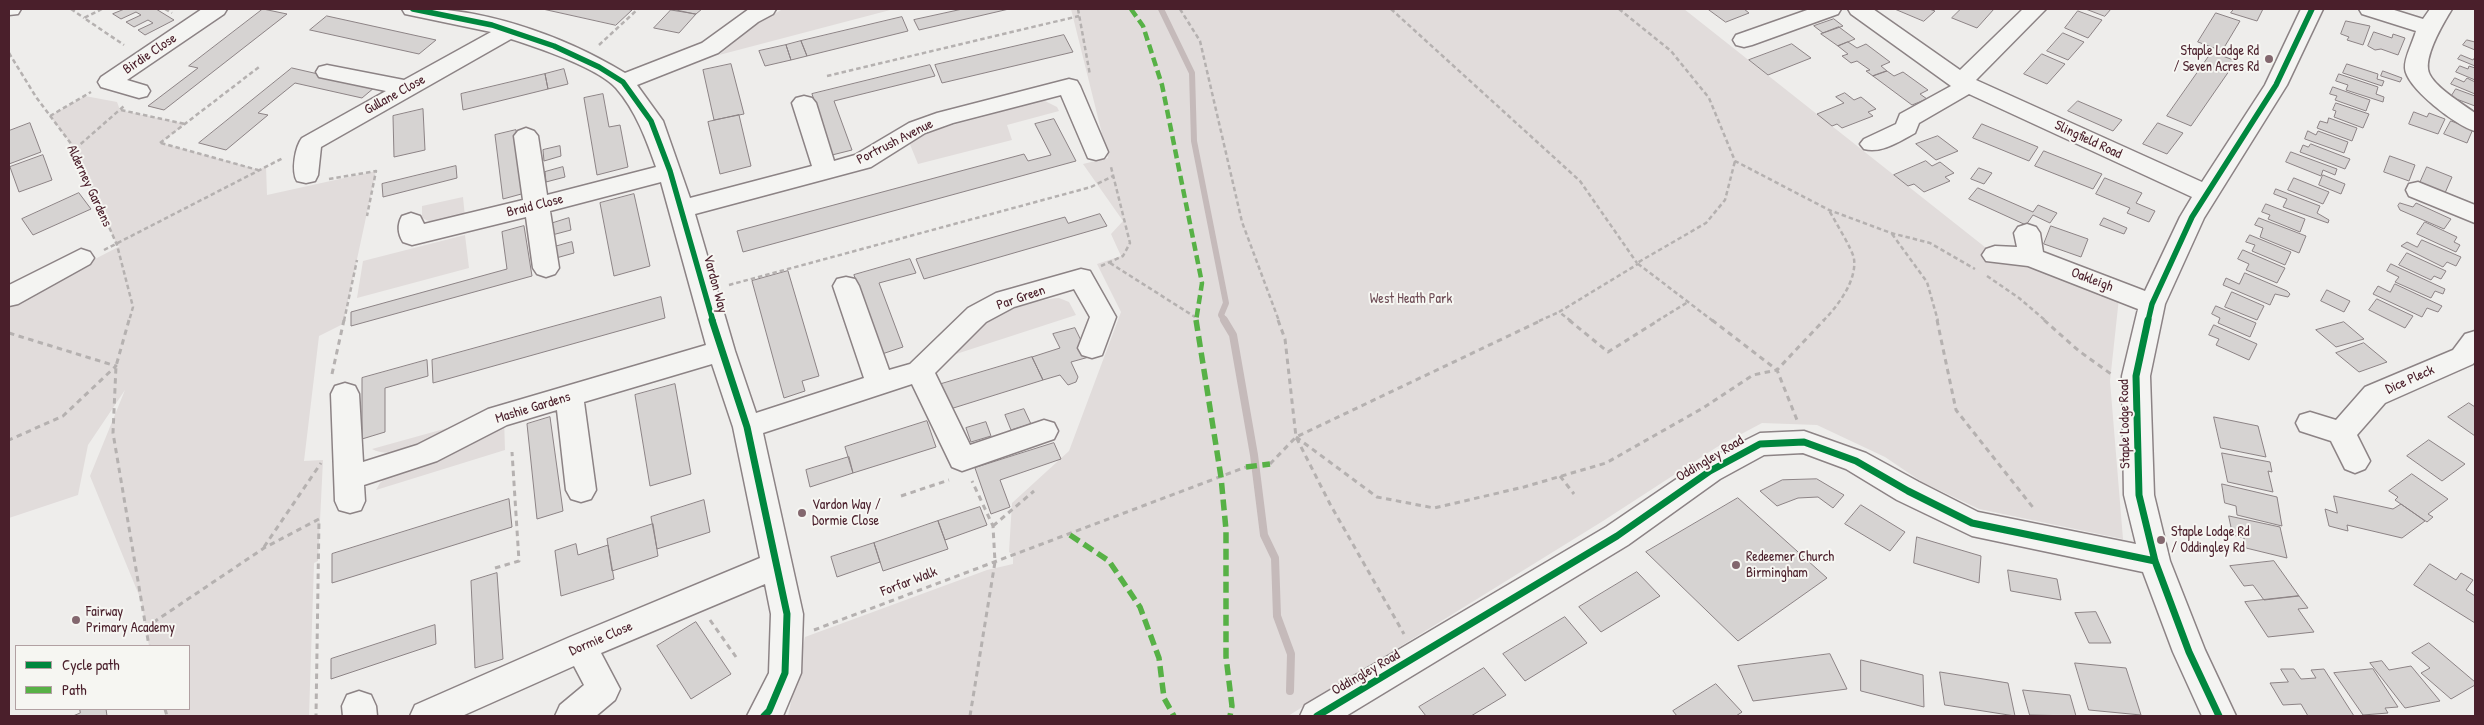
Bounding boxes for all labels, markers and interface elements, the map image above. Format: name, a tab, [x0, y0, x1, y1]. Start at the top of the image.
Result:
street label: Birdie Close	[120, 30, 180, 78]
place label: Staple Lodge Rd / Seven Acres Rd	[2173, 43, 2259, 75]
marker: Staple Lodge Rd / Seven Acres Rd	[2263, 53, 2275, 65]
street label: Gullane Close	[362, 71, 428, 119]
street label: Portrush Avenue	[854, 116, 936, 168]
street label: Slingfield Road	[2052, 117, 2124, 163]
street label: Alderney Gardens	[63, 142, 115, 230]
street label: Braid Close	[505, 191, 565, 221]
street label: Vardon Way	[699, 253, 731, 315]
street label: Oakleigh	[2069, 264, 2115, 296]
street label: Par Green	[994, 282, 1048, 314]
park label: West Heath Park	[1370, 291, 1452, 307]
street label: Dice Pleck	[2383, 362, 2437, 398]
street label: Staple Lodge Road	[2116, 379, 2134, 469]
street label: Mashie Gardens	[494, 389, 572, 427]
street label: Oddingley Road	[1673, 432, 1747, 486]
place label: Vardon Way / Dormie Close	[812, 497, 881, 530]
marker: Vardon Way / Dormie Close	[796, 507, 808, 519]
place label: Staple Lodge Rd / Oddingley Rd	[2171, 524, 2249, 556]
marker: Staple Lodge Rd / Oddingley Rd	[2155, 534, 2167, 546]
place label: Redeemer Church Birmingham	[1746, 549, 1834, 582]
marker: Redeemer Church Birmingham	[1730, 559, 1742, 571]
street label: Forfar Walk	[878, 564, 940, 600]
place label: Fairway Primary Academy	[86, 604, 175, 636]
marker: Fairway Primary Academy	[70, 614, 82, 626]
street label: Dormie Close	[567, 618, 635, 660]
legend	[15, 645, 190, 710]
street label: Oddingley Road	[1329, 647, 1403, 699]
text: Cycle path	[62, 654, 120, 675]
text: Path	[62, 679, 87, 700]

